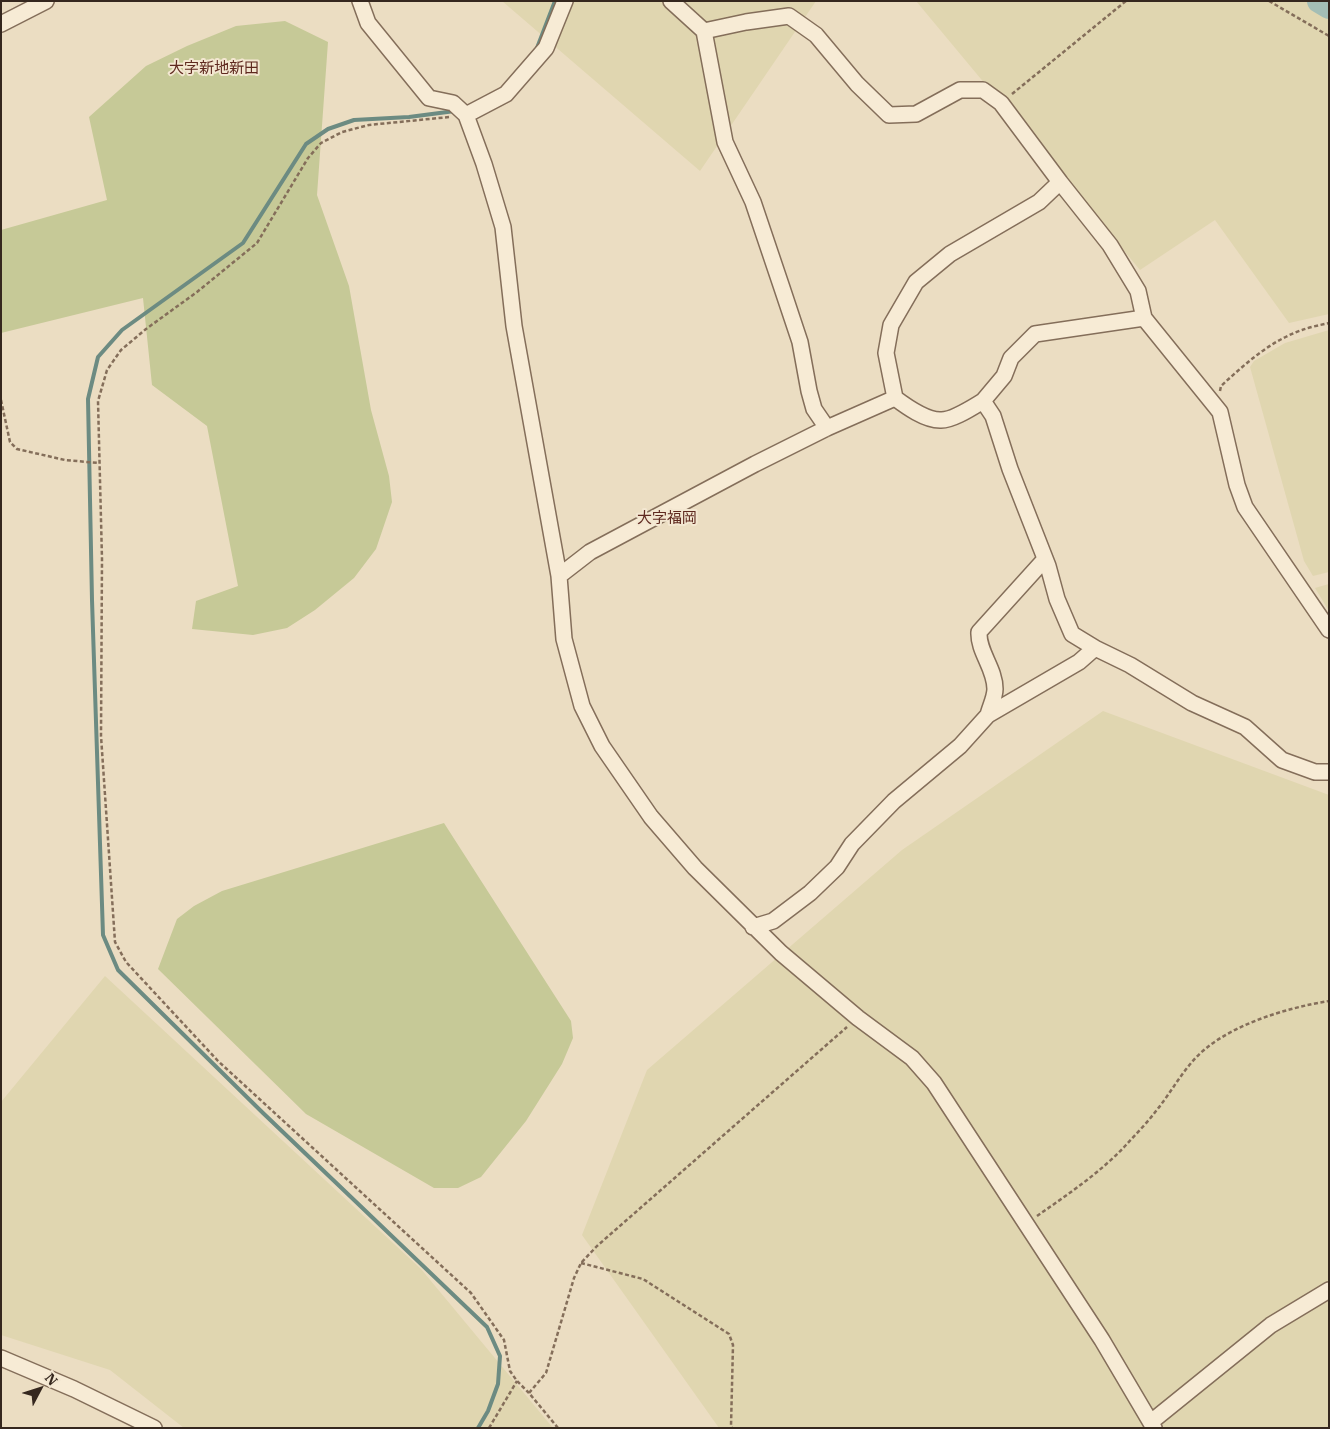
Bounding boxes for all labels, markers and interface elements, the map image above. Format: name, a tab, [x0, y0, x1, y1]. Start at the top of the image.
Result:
district label: 大字新地新田	[169, 60, 259, 78]
district label: 大字福岡	[637, 510, 697, 528]
north arrow	[15, 1364, 65, 1414]
text: N	[41, 1369, 62, 1389]

